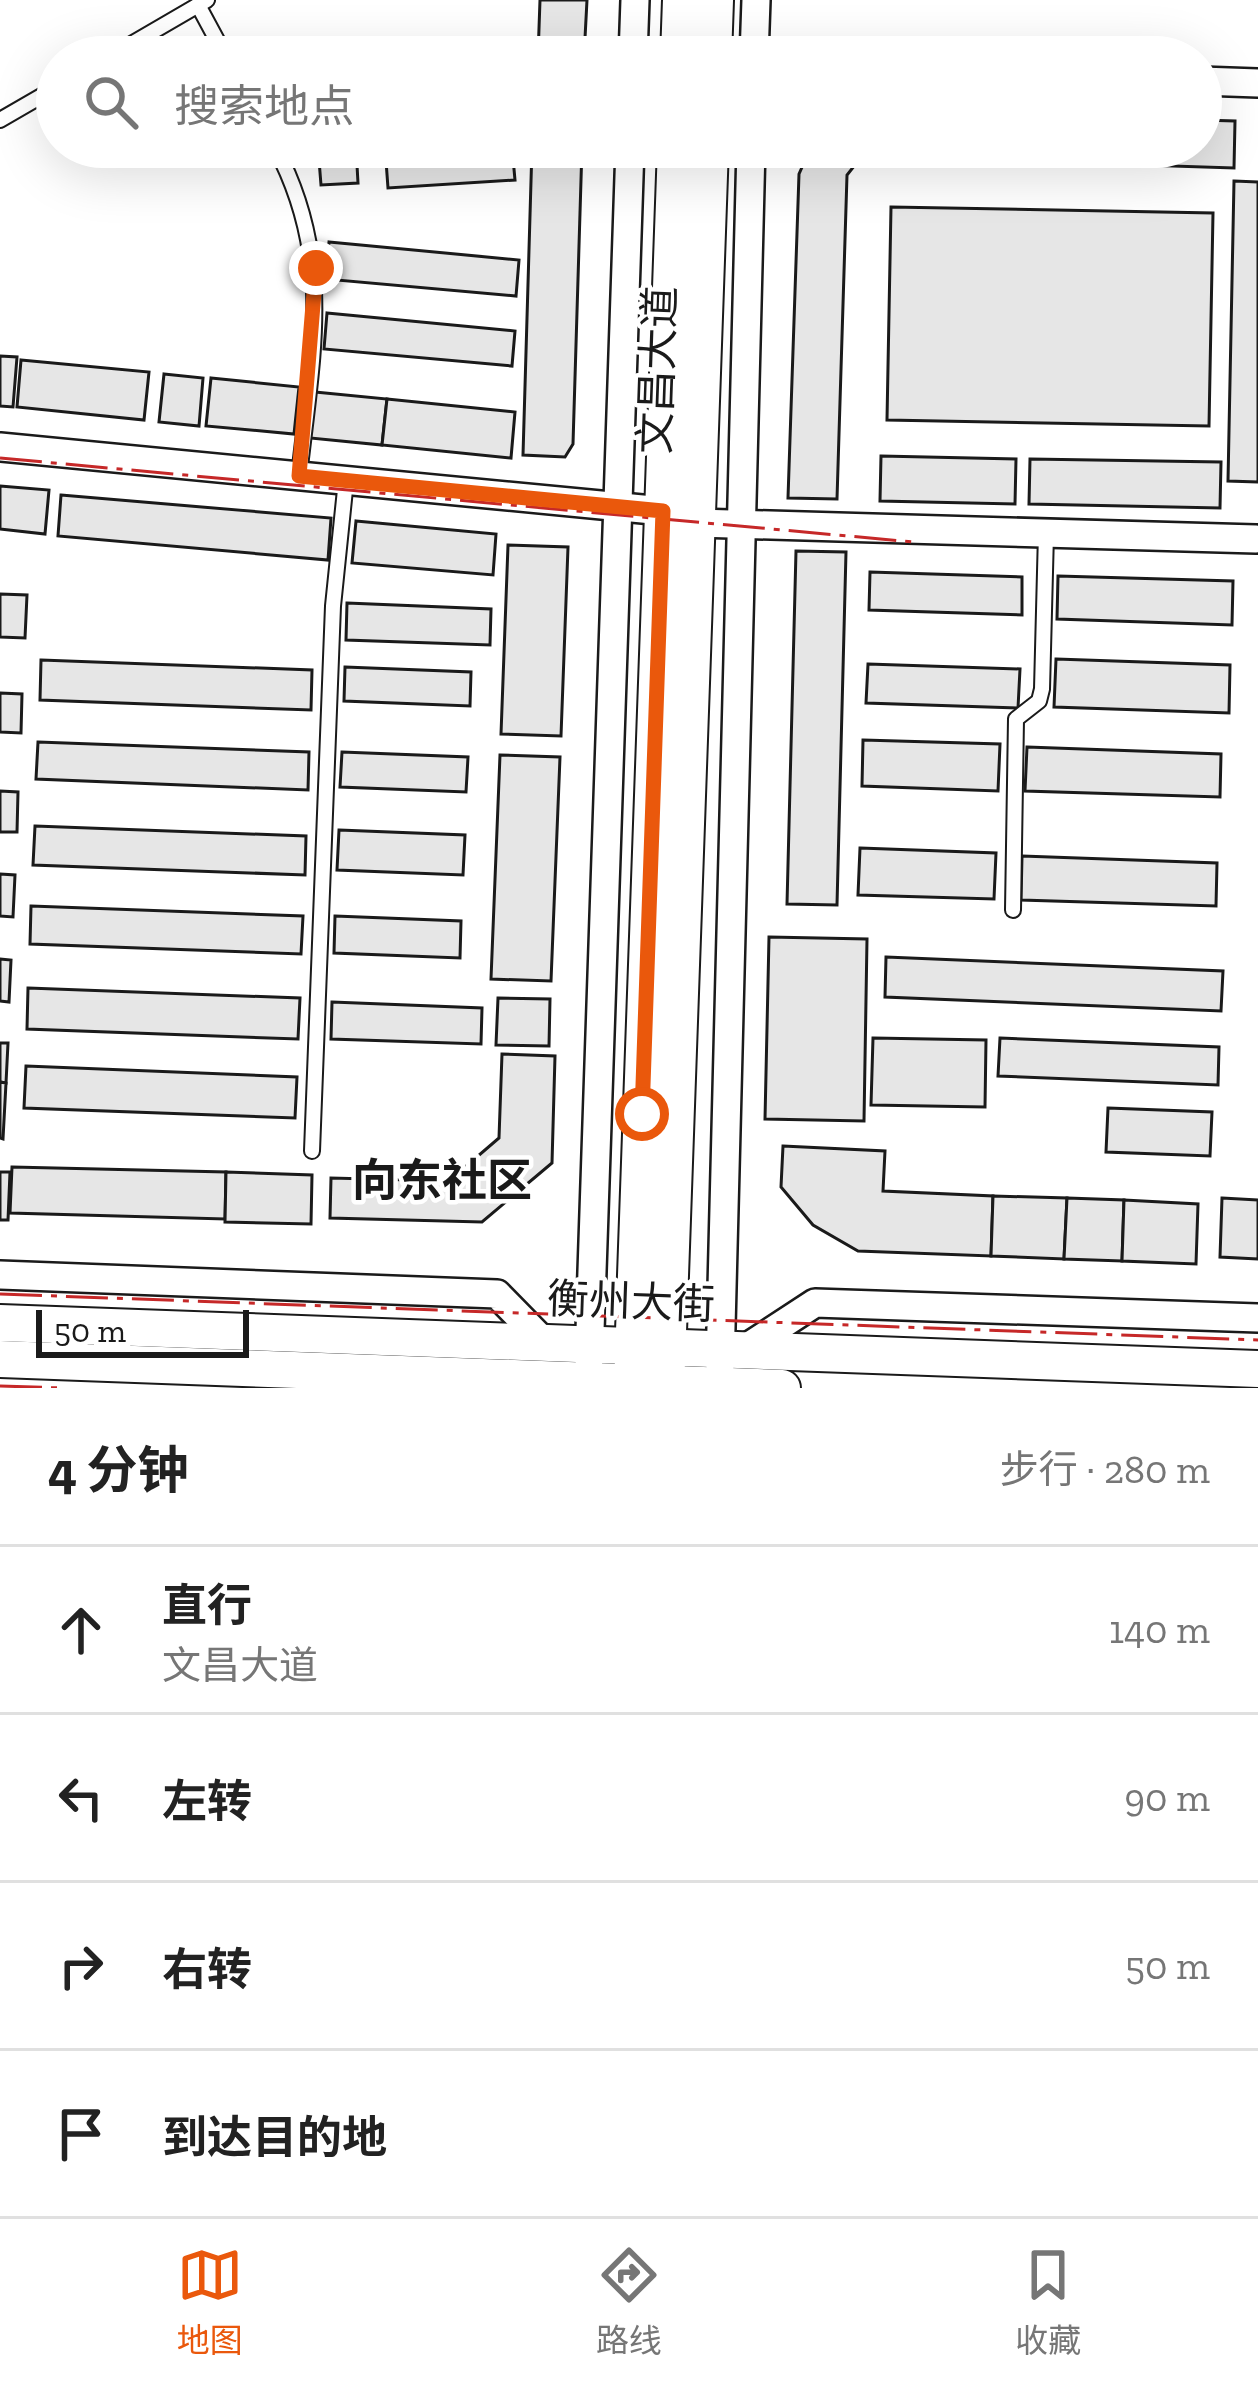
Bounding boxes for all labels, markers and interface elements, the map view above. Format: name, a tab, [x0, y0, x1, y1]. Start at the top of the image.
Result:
search box	[36, 36, 1222, 168]
icon: search	[78, 69, 144, 135]
text: 搜索地点	[174, 80, 354, 134]
route end	[289, 241, 343, 295]
street label: 文昌大道	[629, 285, 686, 455]
route start	[615, 1087, 669, 1141]
district label: 向东社区	[352, 1154, 532, 1208]
street label: 衡州大街	[546, 1273, 716, 1330]
scale bar	[36, 1304, 249, 1357]
text: 50 m	[54, 1311, 126, 1350]
text: 4 分钟	[48, 1440, 189, 1501]
text: 步行 · 280 m	[1000, 1446, 1210, 1493]
text: 直行	[162, 1579, 252, 1633]
icon: ahead	[48, 1597, 114, 1663]
text: 140 m	[1109, 1606, 1210, 1653]
text: 文昌大道	[162, 1642, 318, 1689]
icon: left	[48, 1765, 114, 1831]
text: 90 m	[1124, 1774, 1210, 1821]
text: 左转	[162, 1775, 252, 1829]
icon: right	[48, 1933, 114, 1999]
text: 50 m	[1125, 1942, 1210, 1989]
text: 右转	[162, 1943, 252, 1997]
icon: arrive	[48, 2101, 114, 2167]
text: 到达目的地	[162, 2111, 387, 2165]
tab: 地图	[177, 2242, 243, 2362]
tab: 路线	[596, 2242, 662, 2362]
tab: 收藏	[1015, 2242, 1081, 2362]

